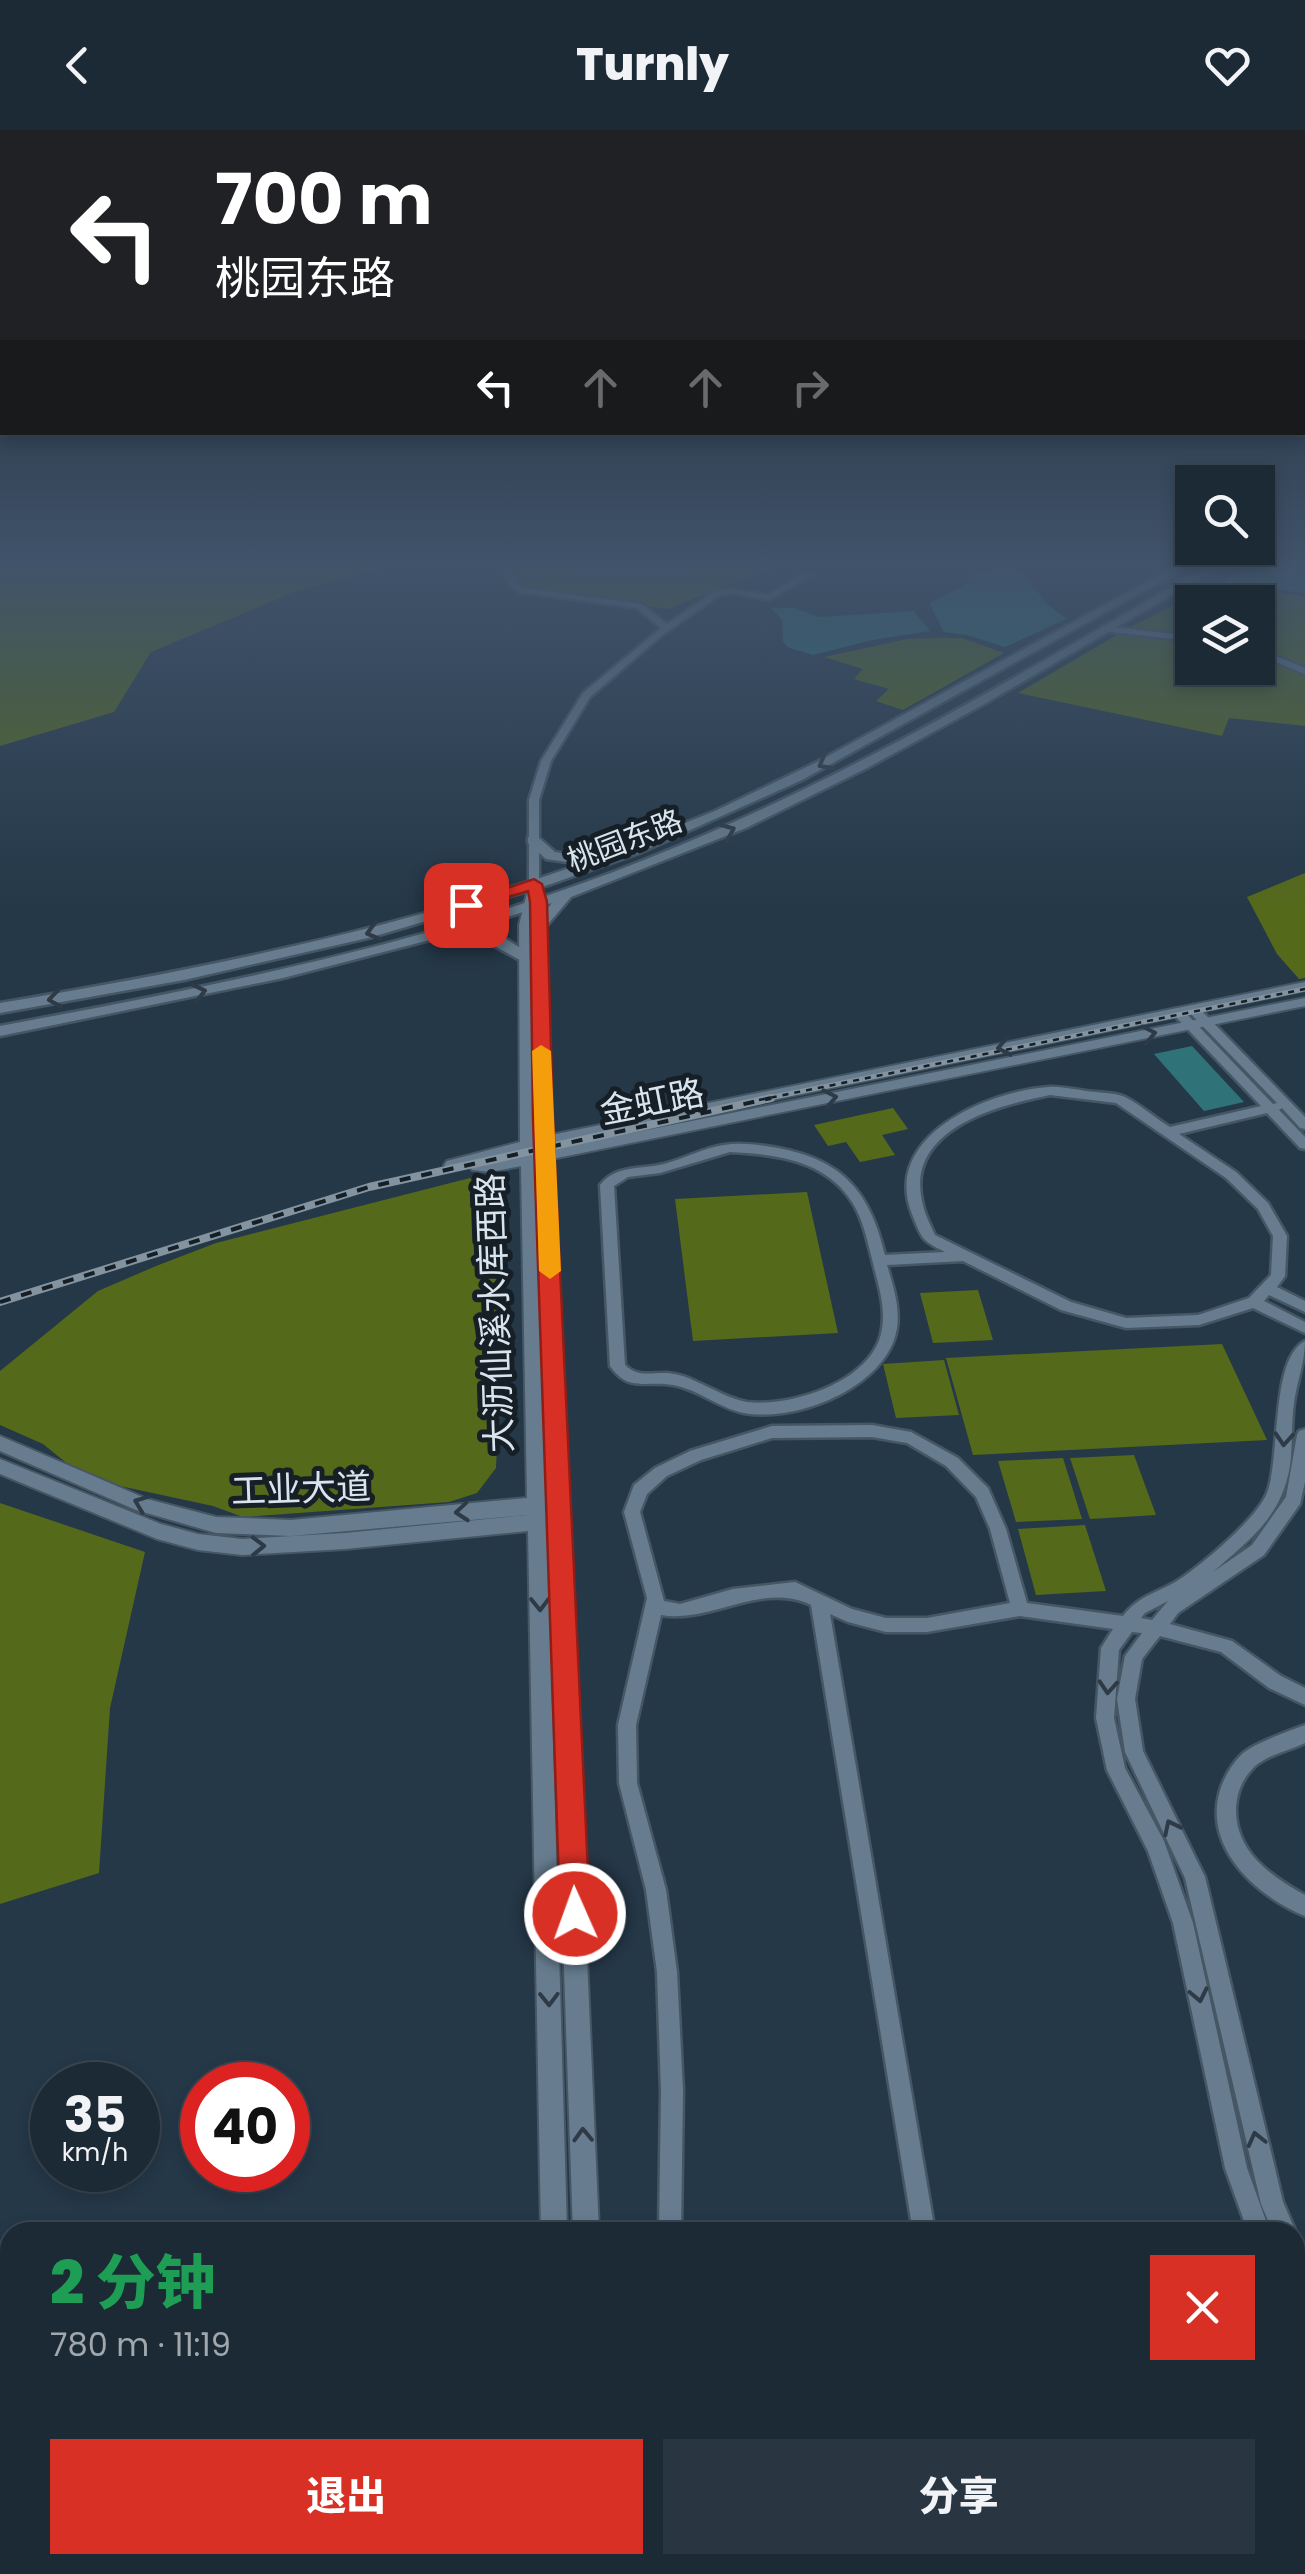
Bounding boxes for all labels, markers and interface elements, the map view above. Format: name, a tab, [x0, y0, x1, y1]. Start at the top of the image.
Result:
text: Turnly	[576, 33, 729, 96]
icon: back	[50, 38, 105, 93]
icon: heart	[1200, 38, 1255, 93]
text: 700 m	[215, 150, 433, 249]
icon: left	[50, 170, 180, 300]
text: 桃园东路	[215, 247, 395, 310]
icon: left	[468, 360, 523, 415]
icon: ahead	[573, 360, 628, 415]
icon: ahead	[678, 360, 733, 415]
icon: right	[783, 360, 838, 415]
map controls	[1175, 465, 1275, 685]
button: search	[1175, 465, 1275, 565]
button: layers	[1175, 585, 1275, 685]
one-way arrow	[817, 751, 835, 771]
street label: 桃园东路	[561, 799, 689, 882]
one-way arrow	[718, 822, 736, 842]
pin	[424, 863, 509, 948]
icon: arrive	[439, 878, 494, 933]
one-way arrow	[365, 920, 382, 941]
one-way arrow	[190, 983, 207, 1004]
one-way arrow	[47, 988, 63, 1009]
one-way arrow	[1140, 1025, 1157, 1046]
one-way arrow	[996, 1036, 1013, 1057]
street label: 金虹路	[596, 1067, 708, 1136]
one-way arrow	[822, 1088, 838, 1109]
street label: 大沥仙溪水库西路	[465, 1172, 524, 1454]
one-way arrow	[1274, 1432, 1295, 1448]
street label: 工业大道	[230, 1462, 372, 1515]
one-way arrow	[133, 1495, 150, 1515]
one-way arrow	[453, 1501, 469, 1522]
one-way arrow	[250, 1536, 266, 1557]
one-way arrow	[529, 1597, 550, 1613]
one-way arrow	[1097, 1680, 1119, 1696]
one-way arrow	[1163, 1819, 1183, 1837]
position arrow	[523, 1862, 627, 1966]
one-way arrow	[1187, 1986, 1208, 2003]
one-way arrow	[538, 1992, 559, 2008]
speed limit sign: 40	[180, 2062, 310, 2192]
text: 35	[64, 2079, 126, 2150]
one-way arrow	[572, 2127, 593, 2143]
one-way arrow	[1247, 2131, 1268, 2148]
text: km/h	[62, 2135, 128, 2170]
text: 2 分钟	[50, 2241, 216, 2325]
button: close	[1150, 2255, 1255, 2360]
text: 780 m · 11:19	[50, 2322, 231, 2367]
button: 退出	[50, 2439, 643, 2554]
button: 分享	[663, 2439, 1255, 2554]

